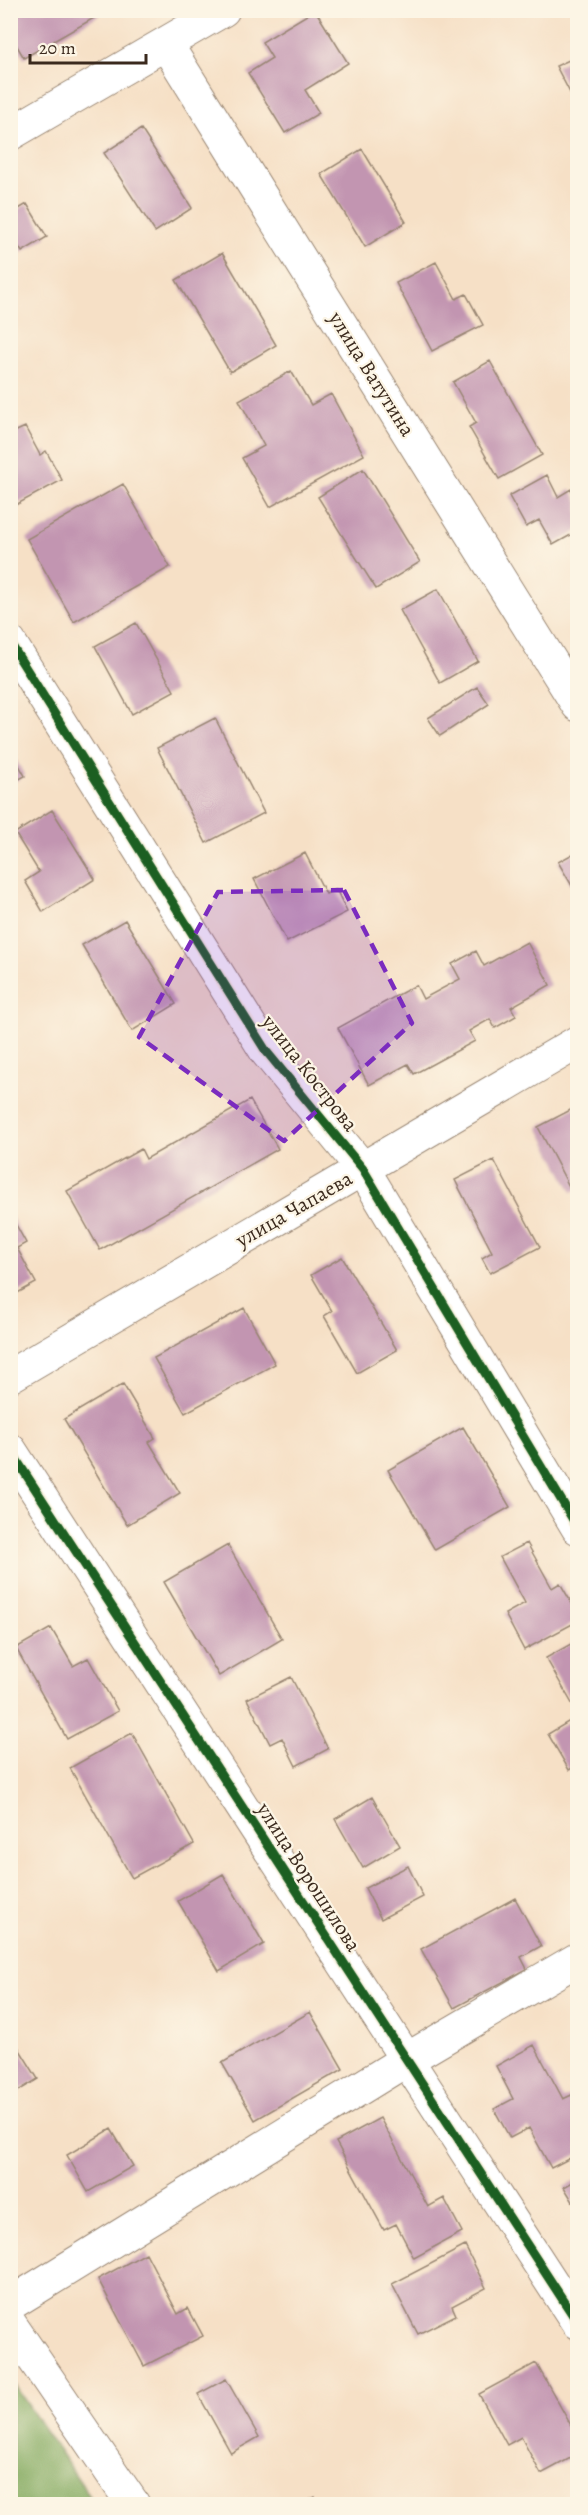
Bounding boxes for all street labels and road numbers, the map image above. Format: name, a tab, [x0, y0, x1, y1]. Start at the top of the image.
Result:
street label: улица Ватутина	[322, 305, 422, 442]
street label: улица Кострова	[255, 1008, 365, 1137]
street label: улица Чапаева	[230, 1164, 358, 1254]
street label: улица Ворошилова	[250, 1796, 368, 1957]

